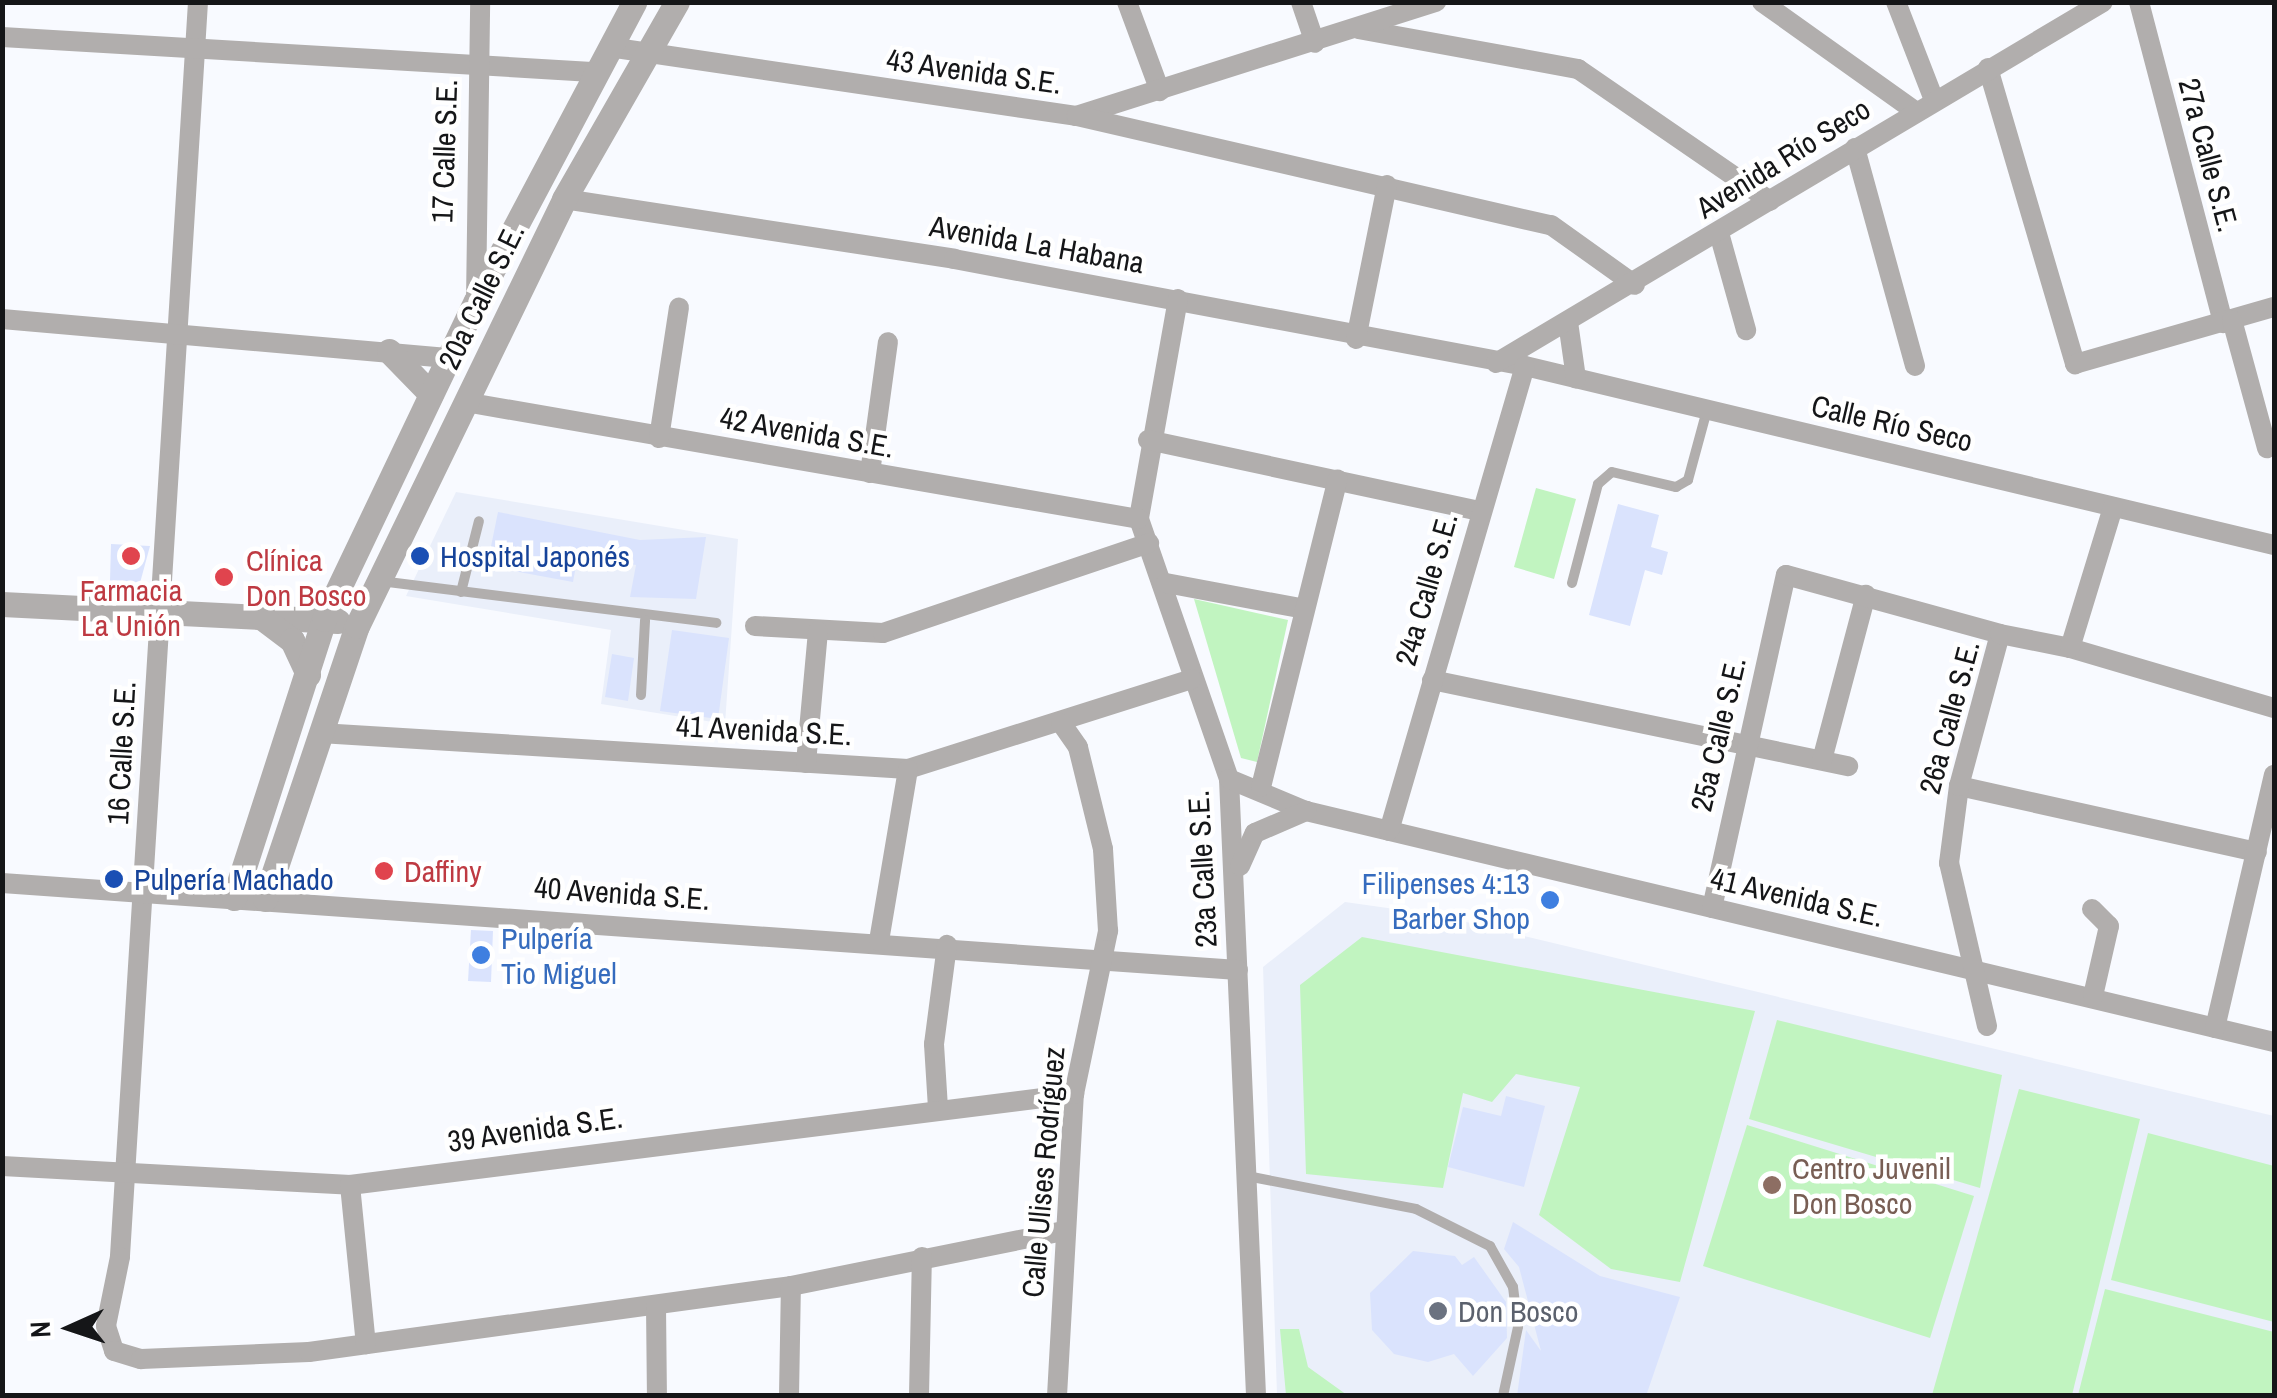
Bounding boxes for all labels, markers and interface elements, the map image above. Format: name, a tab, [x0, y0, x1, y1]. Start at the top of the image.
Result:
street label: 43 Avenida S.E.	[884, 41, 1064, 101]
street label: 27a Calle S.E.	[2171, 74, 2247, 236]
street label: 17 Calle S.E.	[424, 79, 464, 223]
street label: Avenida Río Seco	[1690, 90, 1876, 226]
street label: Avenida La Habana	[927, 207, 1147, 281]
street label: 20a Calle S.E.	[430, 217, 532, 375]
street label: Calle Río Seco	[1808, 387, 1976, 459]
street label: 42 Avenida S.E.	[717, 399, 897, 465]
street label: 24a Calle S.E.	[1387, 508, 1465, 670]
place label: Hospital Japonés	[440, 538, 630, 574]
place label: Clínica Don Bosco	[246, 542, 366, 612]
marker: Farmacia La Unión	[120, 545, 142, 567]
marker: Hospital Japonés	[409, 545, 431, 567]
marker: Clínica Don Bosco	[211, 564, 237, 590]
place label: Farmacia La Unión	[80, 572, 182, 642]
street label: 26a Calle S.E.	[1911, 636, 1987, 798]
street label: 25a Calle S.E.	[1683, 653, 1753, 815]
street label: 16 Calle S.E.	[99, 680, 143, 826]
street label: 41 Avenida S.E.	[674, 707, 854, 753]
street label: 23a Calle S.E.	[1180, 790, 1224, 948]
place label: Daffiny	[404, 853, 482, 889]
marker: Daffiny	[373, 860, 395, 882]
street label: 41 Avenida S.E.	[1707, 860, 1887, 934]
place label: Pulpería Machado	[134, 861, 334, 897]
place label: Filipenses 4:13 Barber Shop	[1362, 865, 1530, 936]
marker: Pulpería Machado	[103, 868, 125, 890]
street label: 40 Avenida S.E.	[532, 869, 712, 917]
marker: Filipenses 4:13 Barber Shop	[1539, 889, 1561, 911]
place label: Pulpería Tio Miguel	[501, 920, 617, 990]
marker: Pulpería Tio Miguel	[470, 944, 492, 966]
street label: Calle Ulises Rodríguez	[1014, 1045, 1072, 1299]
street label: 39 Avenida S.E.	[445, 1099, 625, 1159]
place label: Centro Juvenil Don Bosco	[1792, 1150, 1951, 1220]
marker: Centro Juvenil Don Bosco	[1761, 1174, 1783, 1196]
north arrow	[20, 1278, 120, 1378]
place label: Don Bosco	[1458, 1293, 1578, 1329]
marker: Don Bosco	[1427, 1300, 1449, 1322]
text: N	[21, 1320, 59, 1339]

